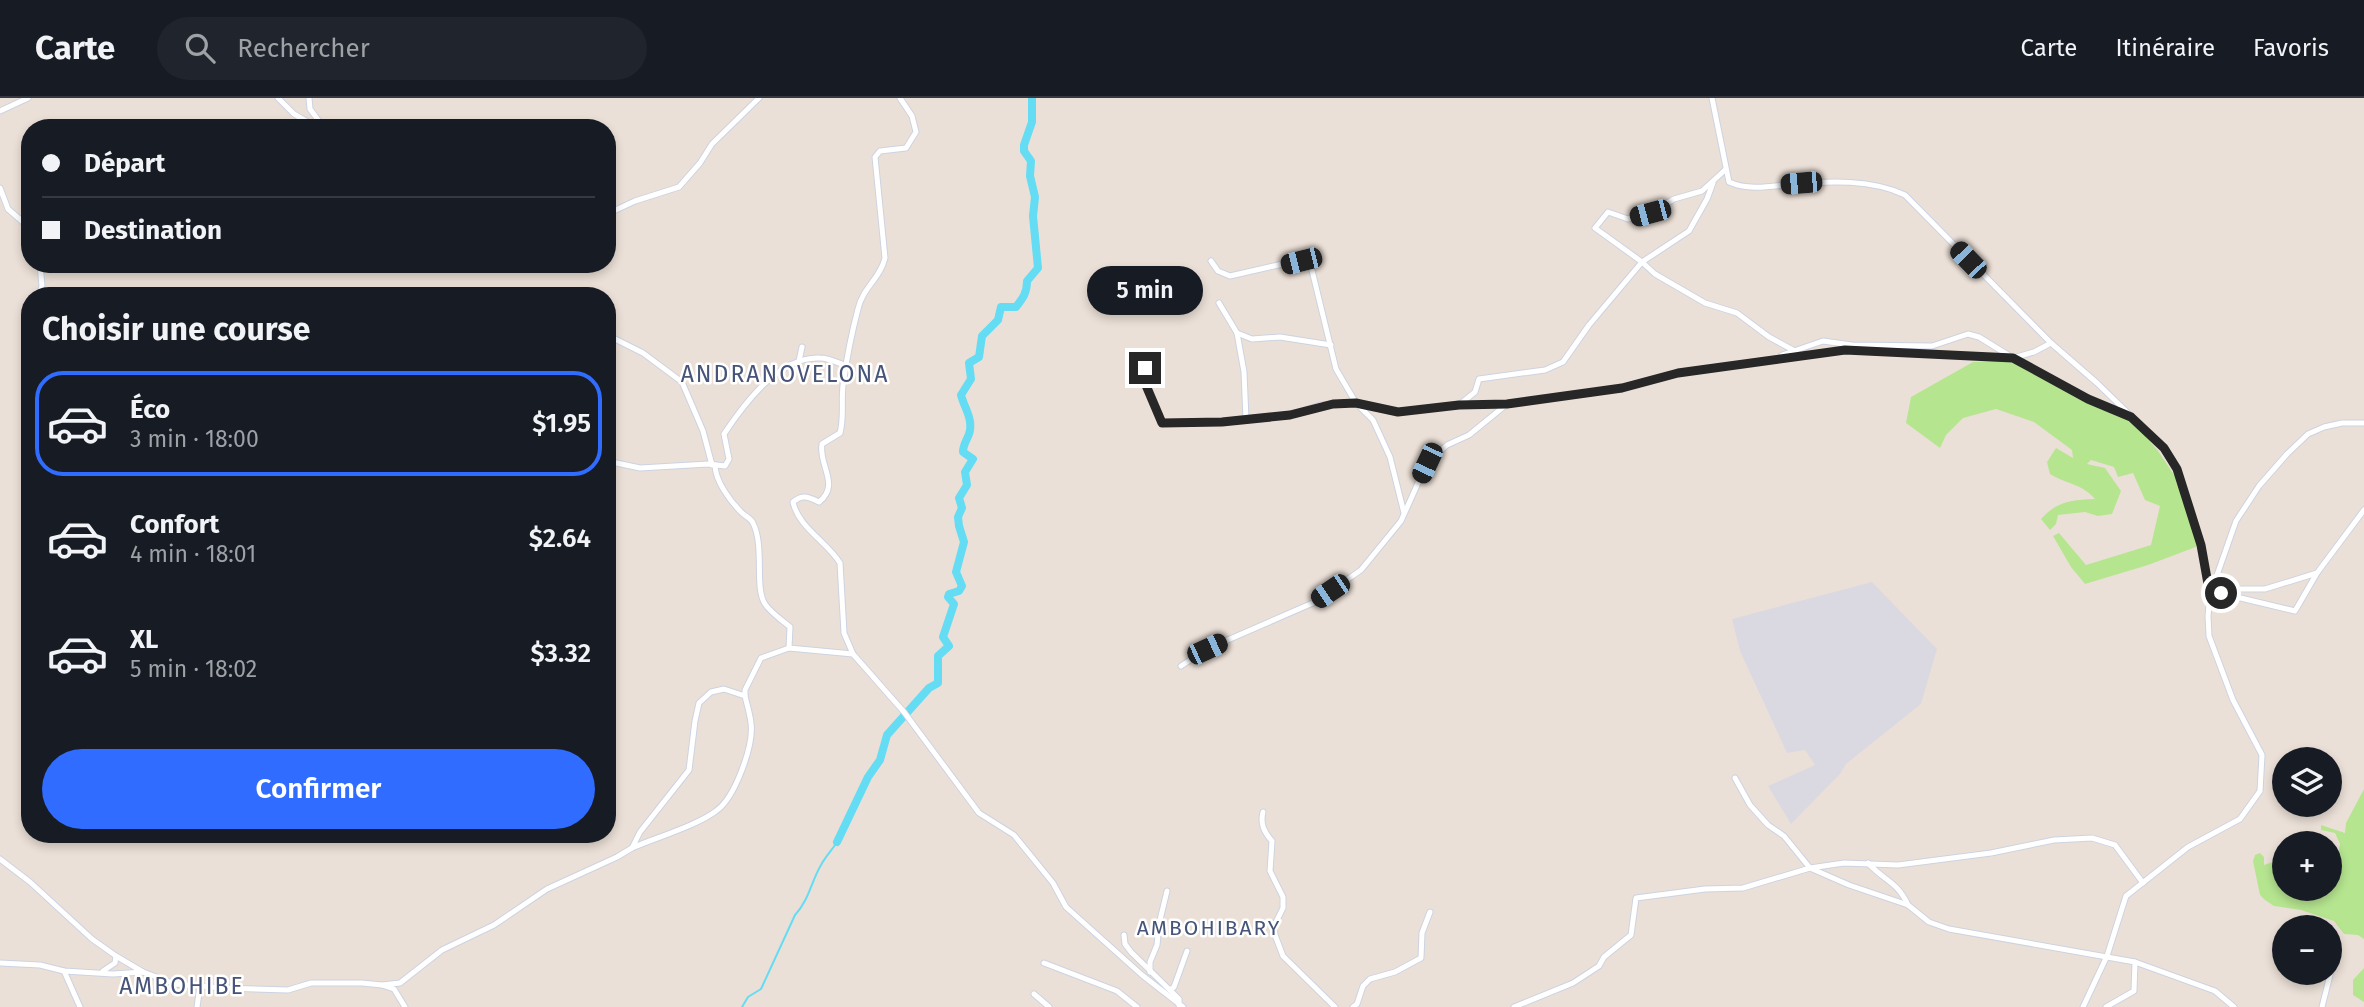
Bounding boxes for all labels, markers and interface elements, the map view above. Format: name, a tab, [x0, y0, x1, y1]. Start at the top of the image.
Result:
search box	[157, 17, 647, 80]
text: Carte	[35, 28, 115, 68]
icon: search	[181, 29, 219, 67]
text: Rechercher	[237, 33, 370, 64]
text: Carte	[2021, 34, 2077, 62]
text: Itinéraire	[2115, 34, 2215, 62]
text: Favoris	[2253, 34, 2329, 62]
text: Départ	[84, 148, 165, 179]
car	[1780, 171, 1823, 195]
car	[1627, 197, 1674, 229]
text: Destination	[84, 215, 222, 246]
car	[1946, 238, 1991, 282]
car	[1279, 246, 1324, 276]
callout: 5 min	[1087, 266, 1203, 316]
text: 5 min	[1116, 276, 1174, 304]
text: Choisir une course	[42, 310, 310, 348]
route end	[1129, 352, 1161, 384]
district label: ANDRANOVELONA	[681, 360, 889, 388]
icon: car	[46, 392, 109, 455]
text: Éco	[130, 394, 170, 425]
text: $1.95	[532, 408, 591, 439]
text: 3 min · 18:00	[130, 425, 259, 453]
car	[1409, 440, 1446, 486]
icon: car	[46, 507, 109, 570]
text: Confort	[130, 509, 219, 540]
text: $2.64	[529, 523, 591, 554]
text: 4 min · 18:01	[130, 540, 256, 568]
car	[1307, 571, 1354, 611]
route start	[2205, 577, 2237, 609]
icon: car	[46, 622, 109, 685]
text: XL	[130, 624, 158, 655]
car	[1184, 631, 1231, 667]
text: $3.32	[530, 638, 591, 669]
text: 5 min · 18:02	[130, 655, 257, 683]
map controls	[2272, 747, 2342, 985]
button: layers	[2272, 747, 2342, 817]
button: Confirmer	[42, 749, 595, 829]
button: +	[2272, 831, 2342, 901]
district label: AMBOHIBARY	[1137, 915, 1281, 941]
button: −	[2272, 915, 2342, 985]
district label: AMBOHIBE	[119, 972, 245, 1000]

